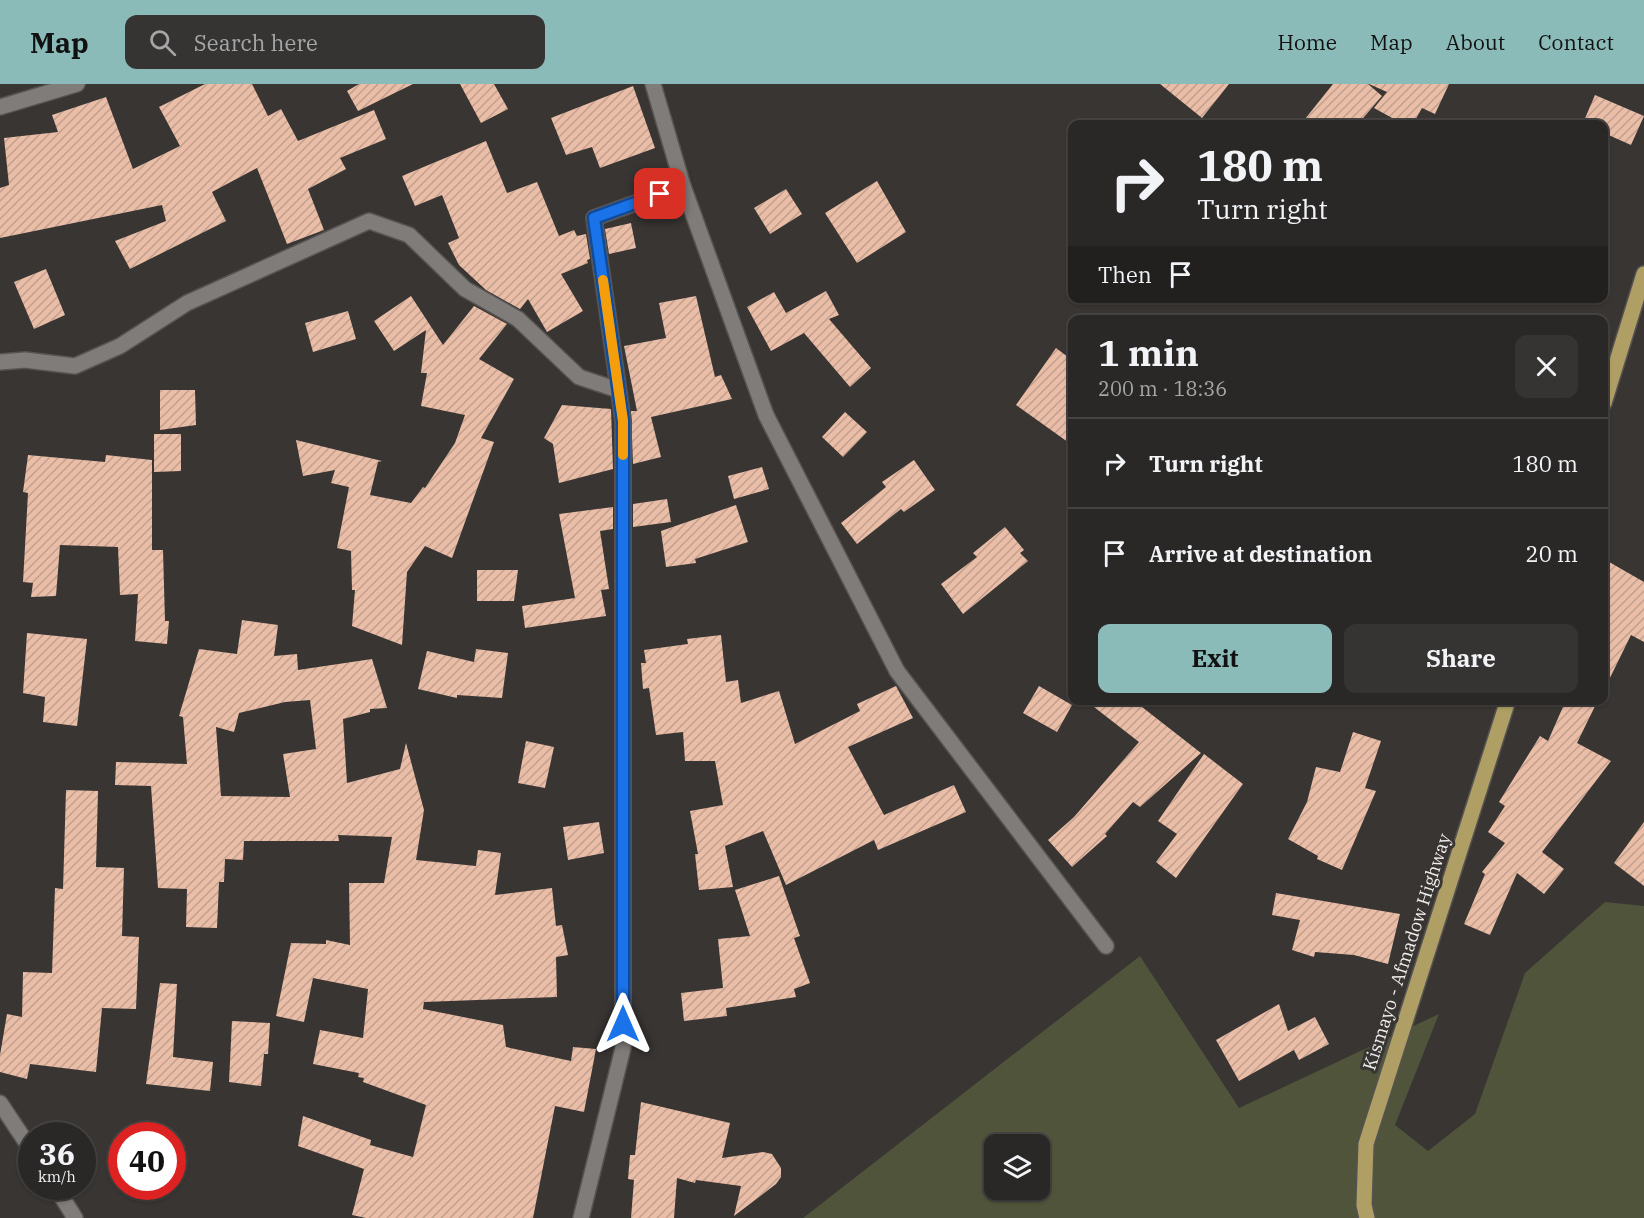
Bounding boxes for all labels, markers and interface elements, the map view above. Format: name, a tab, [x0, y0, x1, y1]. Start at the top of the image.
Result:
search box	[125, 15, 545, 69]
text: Map	[30, 24, 89, 61]
icon: search	[146, 26, 179, 59]
text: Search here	[194, 28, 318, 57]
text: Home	[1277, 28, 1337, 56]
text: Map	[1370, 28, 1413, 56]
text: About	[1446, 28, 1505, 56]
text: Contact	[1538, 28, 1614, 56]
text: 180 m	[1197, 138, 1323, 193]
icon: right	[1098, 144, 1176, 222]
pin	[634, 168, 685, 219]
icon: arrive	[643, 177, 676, 210]
text: Turn right	[1197, 191, 1328, 226]
icon: arrive	[1164, 258, 1197, 291]
text: Then	[1098, 260, 1152, 289]
text: 1 min	[1098, 329, 1199, 376]
button: close	[1515, 335, 1578, 398]
text: 200 m · 18:36	[1098, 375, 1227, 402]
icon: right	[1098, 447, 1131, 480]
text: Turn right	[1149, 449, 1263, 478]
text: 180 m	[1512, 449, 1578, 478]
icon: arrive	[1098, 537, 1131, 570]
text: Arrive at destination	[1149, 539, 1372, 568]
text: 20 m	[1526, 539, 1578, 568]
button: Exit	[1098, 624, 1332, 693]
button: Share	[1344, 624, 1578, 693]
street label: Kismayo - Afmadow Highway	[1357, 830, 1456, 1073]
position arrow	[591, 992, 655, 1056]
speed limit sign: 40	[108, 1122, 186, 1200]
text: 36	[39, 1134, 75, 1173]
map controls	[984, 1134, 1050, 1200]
button: layers	[984, 1134, 1050, 1200]
text: km/h	[38, 1167, 76, 1186]

